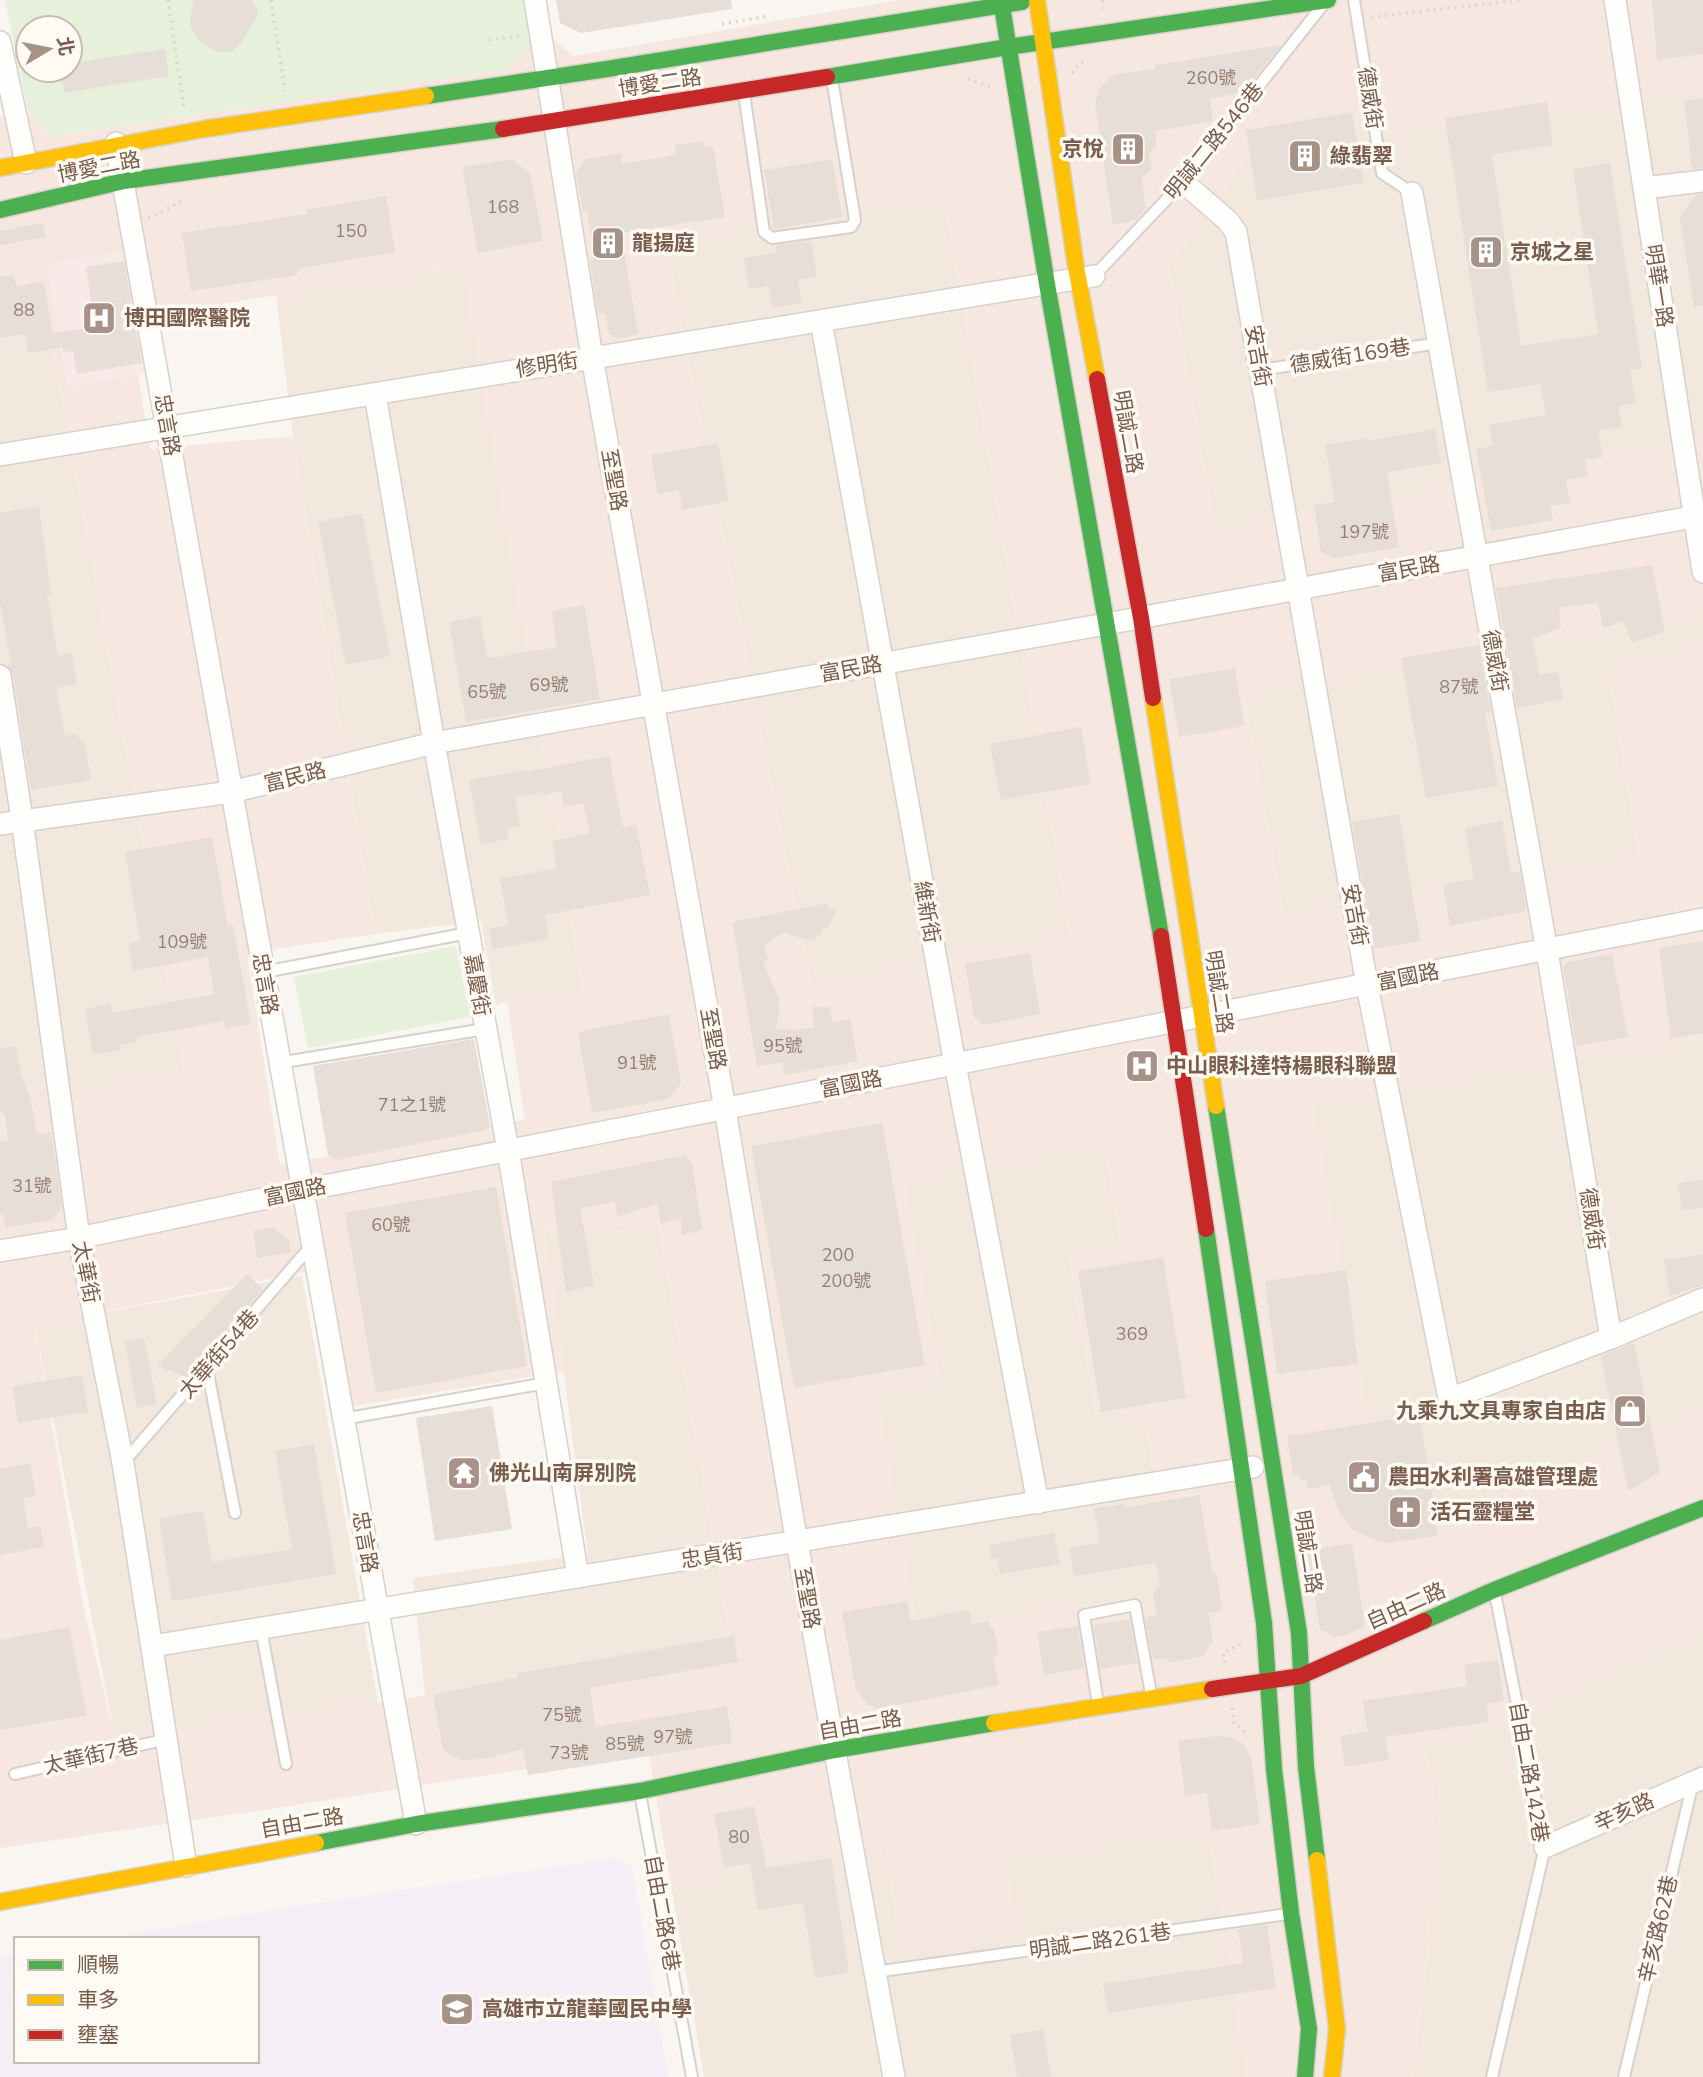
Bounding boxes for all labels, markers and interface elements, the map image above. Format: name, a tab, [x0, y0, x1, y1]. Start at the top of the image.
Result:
north arrow	[14, 14, 84, 84]
text: 北	[50, 35, 79, 58]
street label: 博愛二路	[616, 63, 704, 103]
street label: 德威街	[1351, 65, 1389, 131]
house number: 260號	[1186, 66, 1236, 90]
street label: 明誠二路546巷	[1158, 77, 1270, 205]
building icon: 京悅	[1109, 130, 1147, 168]
place label: 京悅	[1062, 135, 1104, 163]
building icon: 綠翡翠	[1286, 137, 1324, 175]
place label: 綠翡翠	[1330, 142, 1393, 170]
street label: 博愛二路	[55, 145, 143, 189]
house number: 168	[487, 195, 519, 219]
house number: 150	[335, 219, 367, 243]
building icon: 龍揚庭	[589, 224, 627, 262]
place label: 龍揚庭	[632, 229, 695, 257]
building icon: 京城之星	[1467, 233, 1505, 271]
place label: 京城之星	[1510, 238, 1594, 266]
street label: 明華一路	[1639, 242, 1679, 330]
house number: 88	[13, 298, 35, 322]
hospital icon: 博田國際醫院	[80, 299, 118, 337]
place label: 博田國際醫院	[124, 304, 250, 332]
street label: 安吉街	[1239, 323, 1277, 389]
street label: 德威街169巷	[1288, 333, 1412, 379]
street label: 修明街	[514, 346, 580, 384]
street label: 明誠二路	[1107, 388, 1149, 476]
street label: 忠言路	[148, 392, 186, 458]
street label: 至聖路	[595, 447, 633, 513]
house number: 197號	[1339, 520, 1389, 544]
street label: 富民路	[1376, 550, 1442, 588]
street label: 德威街	[1476, 628, 1514, 694]
street label: 富民路	[818, 650, 884, 688]
house number: 69號	[529, 673, 569, 697]
house number: 87號	[1439, 675, 1479, 699]
house number: 65號	[467, 680, 507, 704]
street label: 富民路	[261, 756, 329, 798]
street label: 維新街	[908, 879, 946, 945]
street label: 安吉街	[1336, 882, 1374, 948]
house number: 109號	[157, 930, 207, 954]
street label: 明誠二路	[1199, 948, 1239, 1036]
street label: 忠言路	[246, 951, 284, 1017]
street label: 嘉慶街	[458, 952, 496, 1018]
street label: 富國路	[1374, 957, 1442, 997]
street label: 至聖路	[694, 1006, 732, 1072]
house number: 95號	[763, 1034, 803, 1058]
hospital icon: 中山眼科達特楊眼科聯盟	[1123, 1047, 1161, 1085]
house number: 91號	[617, 1051, 657, 1075]
place label: 中山眼科達特楊眼科聯盟	[1166, 1052, 1397, 1080]
street label: 富國路	[817, 1064, 885, 1104]
house number: 71之1號	[378, 1093, 446, 1117]
street label: 富國路	[261, 1172, 329, 1212]
house number: 31號	[12, 1174, 52, 1198]
street label: 德威街	[1573, 1186, 1611, 1252]
house number: 60號	[371, 1213, 411, 1237]
street label: 太華街	[66, 1238, 106, 1306]
house number: 200	[822, 1243, 854, 1267]
house number: 200號	[821, 1269, 871, 1293]
street label: 太華街54巷	[173, 1304, 265, 1404]
house number: 369	[1116, 1322, 1148, 1346]
shop icon: 九乘九文具專家自由店	[1611, 1392, 1649, 1430]
place label: 九乘九文具專家自由店	[1396, 1397, 1606, 1425]
temple icon: 佛光山南屏別院	[445, 1454, 483, 1492]
public building icon: 農田水利署高雄管理處	[1345, 1458, 1383, 1496]
place label: 佛光山南屏別院	[489, 1459, 636, 1487]
place label: 農田水利署高雄管理處	[1388, 1463, 1598, 1491]
church icon: 活石靈糧堂	[1386, 1493, 1424, 1531]
place label: 活石靈糧堂	[1430, 1498, 1535, 1526]
street label: 明誠二路	[1288, 1508, 1328, 1596]
street label: 忠言路	[346, 1509, 384, 1575]
street label: 忠貞街	[679, 1537, 745, 1575]
street label: 至聖路	[788, 1565, 826, 1631]
street label: 自由二路	[1362, 1576, 1450, 1636]
street label: 自由二路142巷	[1503, 1699, 1555, 1845]
house number: 75號	[542, 1703, 582, 1727]
street label: 自由二路	[816, 1704, 904, 1746]
house number: 97號	[653, 1725, 693, 1749]
street label: 太華街7巷	[41, 1731, 141, 1781]
house number: 85號	[605, 1732, 645, 1756]
house number: 73號	[549, 1741, 589, 1765]
street label: 辛亥路	[1590, 1786, 1658, 1838]
street label: 自由二路	[258, 1802, 346, 1844]
house number: 80	[728, 1825, 750, 1849]
street label: 自由二路6巷	[638, 1853, 686, 1973]
street label: 辛亥路62巷	[1632, 1873, 1684, 1985]
street label: 明誠二路261巷	[1027, 1917, 1173, 1965]
legend	[14, 1937, 259, 2063]
text: 順暢	[77, 1951, 119, 1979]
text: 車多	[77, 1986, 119, 2014]
school or university icon: 高雄市立龍華國民中學	[438, 1990, 476, 2028]
place label: 高雄市立龍華國民中學	[482, 1995, 692, 2023]
text: 壅塞	[77, 2021, 119, 2049]

